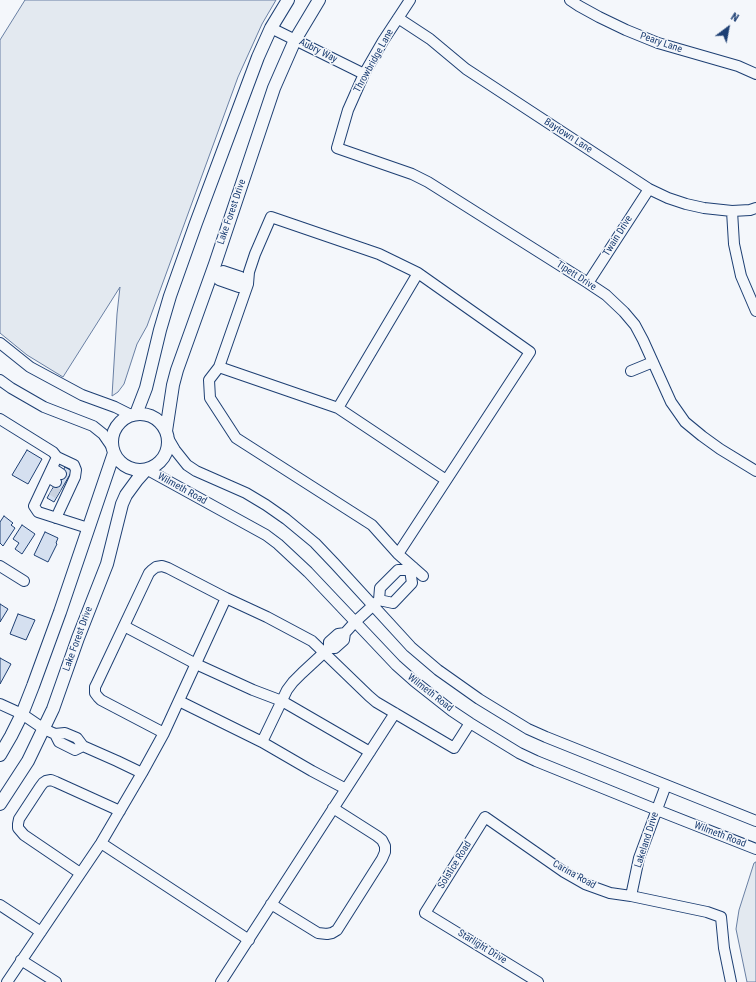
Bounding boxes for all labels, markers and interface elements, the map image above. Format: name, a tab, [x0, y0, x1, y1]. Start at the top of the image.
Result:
north arrow	[708, 8, 748, 48]
text: N	[728, 10, 741, 25]
street label: Throwbridge Lane	[352, 27, 396, 95]
street label: Peary Lane	[638, 30, 684, 56]
street label: Aubry Way	[297, 36, 339, 66]
street label: Baytown Lane	[542, 116, 594, 156]
street label: Lake Forest Drive	[215, 178, 249, 246]
street label: Twain Drive	[601, 213, 635, 259]
street label: Tipett Drive	[554, 259, 598, 293]
street label: Wilmeth Road	[155, 471, 209, 507]
street label: Lake Forest Drive	[61, 605, 95, 673]
street label: Wilmeth Road	[405, 671, 455, 715]
street label: Lakeland Drive	[632, 811, 662, 869]
street label: Wilmeth Road	[692, 820, 748, 850]
street label: Solstice Road	[436, 839, 474, 891]
street label: Carina Road	[550, 858, 598, 892]
street label: Starlight Drive	[455, 927, 509, 967]

